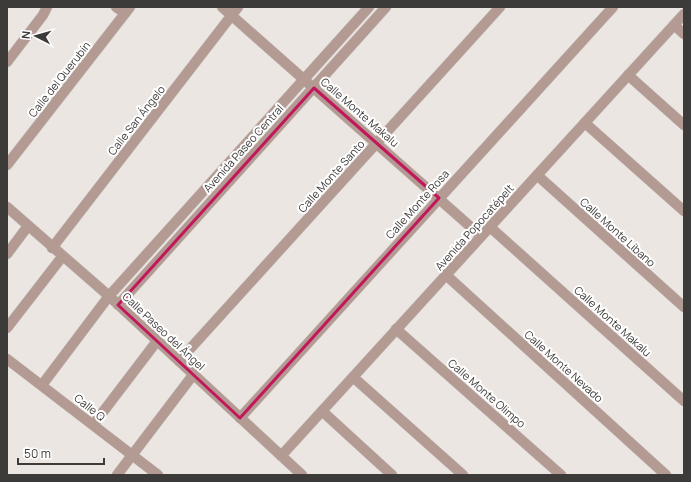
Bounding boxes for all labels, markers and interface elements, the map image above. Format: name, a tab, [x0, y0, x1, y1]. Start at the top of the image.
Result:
north arrow	[16, 16, 56, 56]
text: N	[18, 30, 33, 40]
street label: Calle del Querubín	[25, 38, 93, 120]
street label: Calle Monte Makalu	[318, 74, 402, 150]
street label: Calle San Ángelo	[104, 82, 168, 158]
street label: Avenida Paseo Central	[200, 101, 286, 195]
street label: Calle Monte Santo	[294, 136, 368, 216]
street label: Calle Monte Rosa	[382, 166, 452, 242]
street label: Avenida Popocatépelt	[431, 181, 517, 273]
street label: Calle Monte Líbano	[577, 194, 659, 270]
street label: Calle Monte Makalu	[571, 282, 655, 360]
street label: Calle Paseo del Ángel	[119, 289, 209, 373]
street label: Calle Monte Nevado	[521, 327, 607, 406]
street label: Calle Monte Olimpo	[445, 355, 529, 431]
street label: Calle Q	[71, 390, 109, 424]
scale bar	[18, 440, 104, 466]
text: 50 m	[24, 445, 51, 462]

